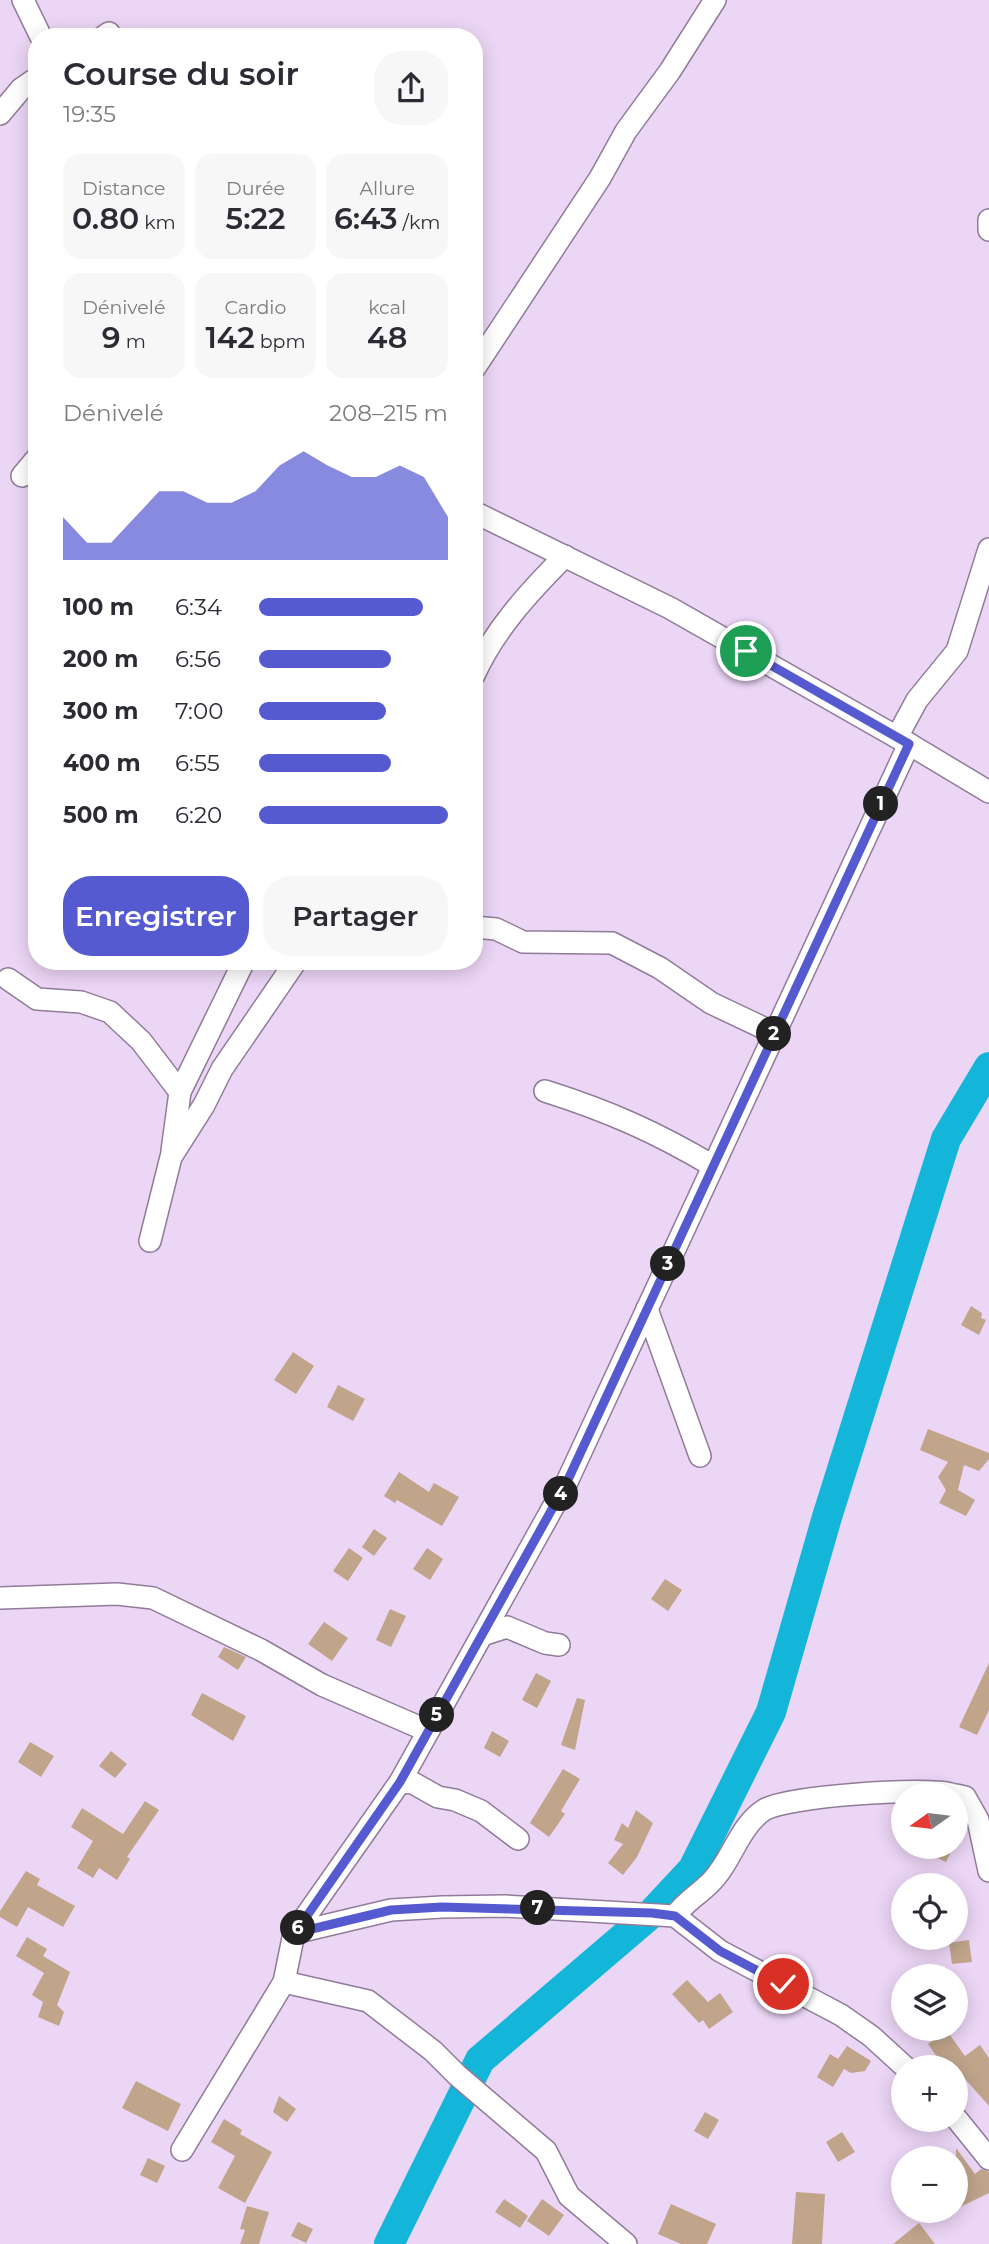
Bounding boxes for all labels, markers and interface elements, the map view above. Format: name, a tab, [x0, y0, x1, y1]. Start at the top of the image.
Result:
button: share	[374, 51, 448, 125]
text: Course du soir	[63, 54, 299, 93]
text: 19:35	[63, 100, 116, 128]
text: Distance	[82, 177, 166, 200]
text: Durée	[226, 177, 285, 200]
text: Allure	[359, 177, 415, 200]
text: 0.80	[72, 200, 139, 237]
text: 5:22	[226, 200, 285, 237]
text: 6:43	[334, 200, 398, 237]
text: km	[139, 211, 176, 234]
text: /km	[398, 211, 440, 234]
text: Dénivelé	[82, 296, 165, 319]
text: Cardio	[225, 296, 286, 319]
text: kcal	[368, 296, 406, 319]
text: 9	[102, 319, 121, 356]
text: 142	[205, 319, 255, 356]
text: 48	[367, 319, 407, 356]
text: m	[121, 330, 146, 353]
text: bpm	[255, 330, 306, 353]
text: Dénivelé	[63, 399, 164, 427]
text: 208–215 m	[329, 399, 448, 427]
text: 100 m	[63, 593, 134, 621]
text: 6:34	[175, 593, 222, 621]
pin	[716, 621, 776, 681]
icon: arrive	[727, 632, 765, 670]
text: 200 m	[63, 645, 138, 673]
text: 6:56	[175, 645, 221, 673]
text: 300 m	[63, 697, 139, 725]
text: 7:00	[175, 697, 223, 725]
text: 400 m	[63, 749, 141, 777]
text: 6:55	[175, 749, 220, 777]
pin: 1	[864, 786, 898, 822]
text: 1	[877, 792, 884, 815]
text: 500 m	[63, 801, 139, 829]
text: 6:20	[175, 801, 222, 829]
button: Enregistrer	[63, 876, 249, 956]
button: Partager	[263, 876, 448, 956]
pin: 2	[756, 1016, 792, 1052]
text: 2	[768, 1022, 779, 1045]
pin: 3	[650, 1246, 686, 1282]
text: 3	[662, 1252, 673, 1275]
pin: 4	[544, 1476, 578, 1512]
text: 4	[554, 1482, 567, 1505]
pin: 5	[420, 1698, 454, 1732]
text: 5	[431, 1703, 442, 1726]
north arrow	[891, 1782, 968, 1858]
map controls	[891, 1782, 968, 2223]
button: locate	[891, 1873, 968, 1950]
pin: 7	[520, 1890, 556, 1926]
text: 7	[532, 1896, 543, 1919]
pin: 6	[280, 1910, 316, 1946]
text: 6	[291, 1916, 304, 1939]
pin	[753, 1954, 813, 2014]
button: layers	[891, 1964, 968, 2041]
icon: check	[764, 1965, 802, 2003]
button: +	[891, 2055, 968, 2132]
button: −	[891, 2146, 968, 2223]

